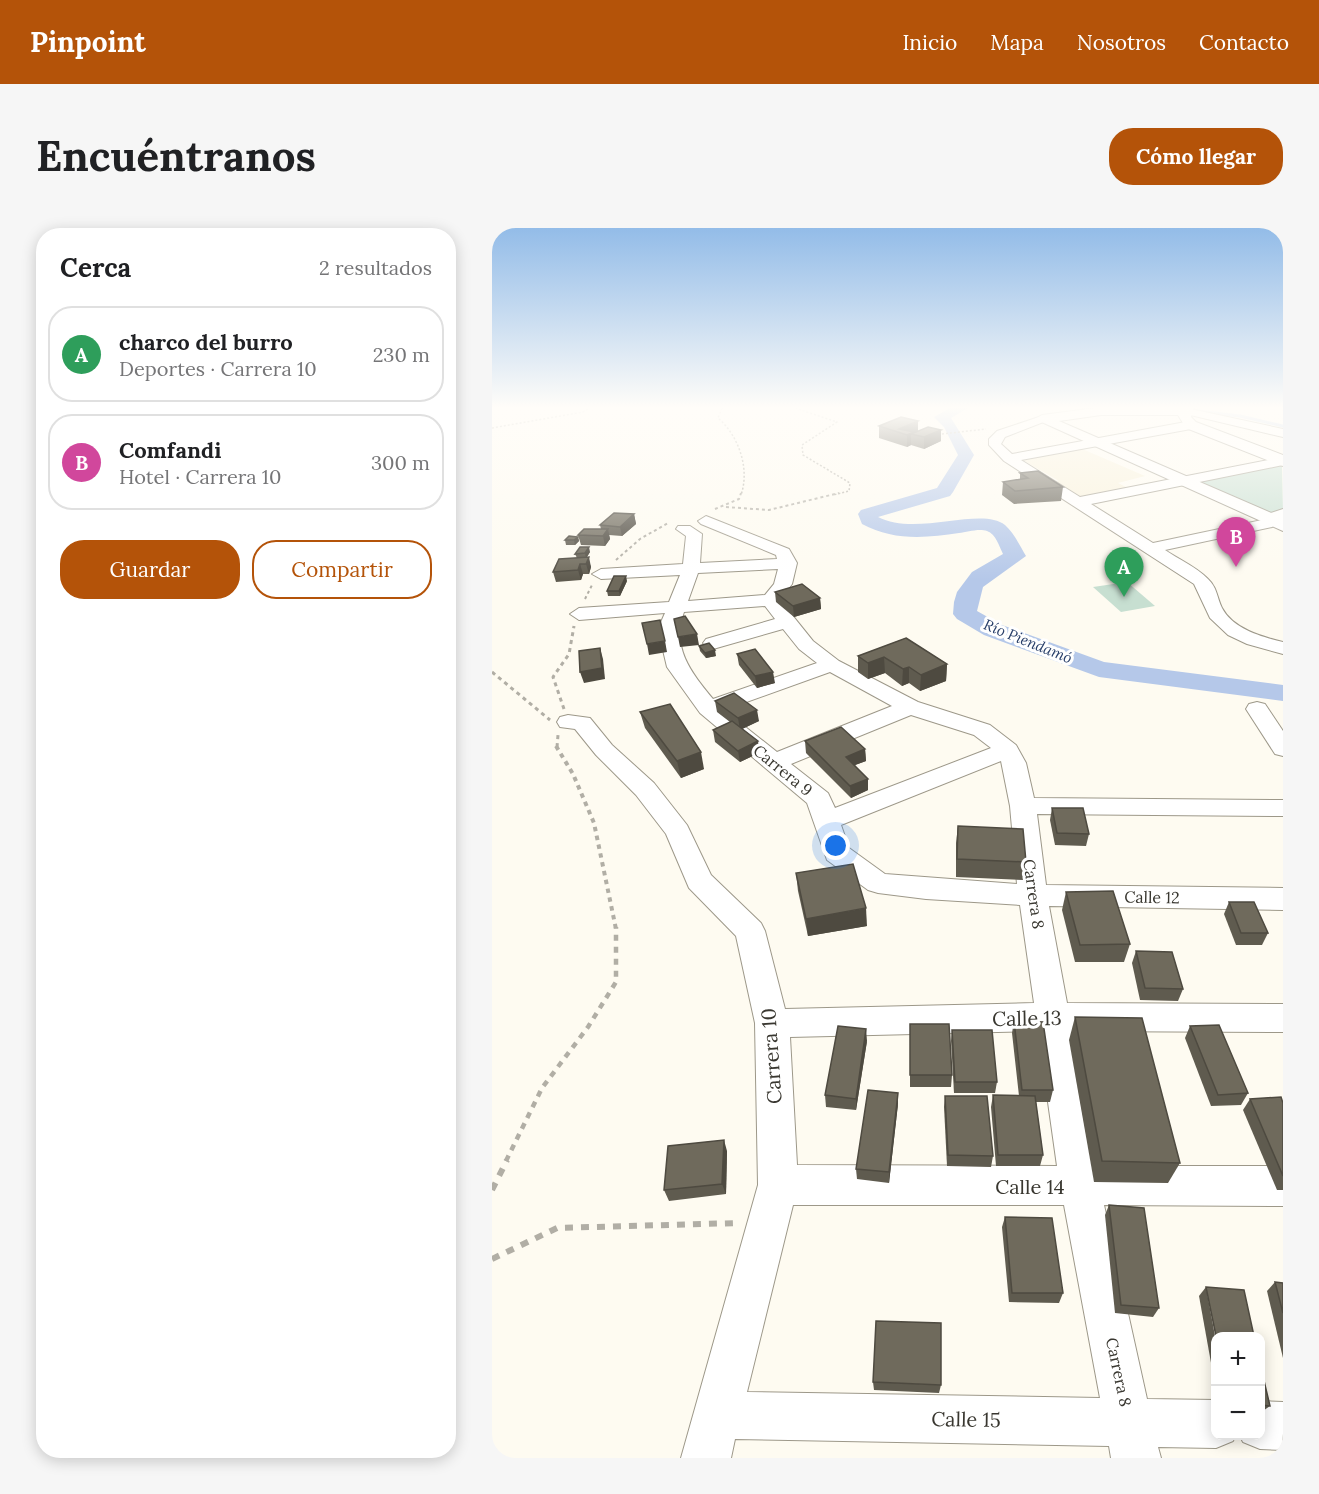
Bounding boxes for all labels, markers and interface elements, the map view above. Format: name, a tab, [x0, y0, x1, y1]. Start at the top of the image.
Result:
text: Pinpoint	[30, 24, 146, 60]
text: Inicio	[902, 29, 957, 56]
text: Mapa	[990, 29, 1044, 56]
text: Nosotros	[1077, 29, 1166, 56]
text: Contacto	[1199, 29, 1289, 56]
button: Cómo llegar	[1109, 128, 1283, 185]
text: Encuéntranos	[36, 129, 316, 183]
text: Cerca	[60, 251, 131, 284]
text: 2 resultados	[319, 255, 432, 280]
text: charco del burro	[119, 328, 293, 356]
text: A	[75, 342, 88, 367]
text: 230 m	[373, 342, 430, 367]
text: Deportes · Carrera 10	[119, 356, 317, 381]
text: Comfandi	[119, 436, 221, 464]
text: B	[75, 450, 88, 475]
text: 300 m	[371, 450, 430, 475]
text: Hotel · Carrera 10	[119, 464, 282, 489]
pin: B	[1216, 518, 1256, 567]
button: Guardar	[60, 540, 240, 599]
button: Compartir	[252, 540, 432, 599]
pin: A	[1104, 548, 1144, 597]
water label: Río Piendamó	[981, 615, 1075, 667]
street label: Carrera 9	[749, 740, 817, 800]
your location	[821, 831, 850, 860]
street label: Carrera 8	[1019, 858, 1049, 930]
street label: Calle 12	[1124, 887, 1180, 907]
street label: Calle 13	[992, 1005, 1062, 1031]
street label: Carrera 10	[755, 1007, 787, 1105]
street label: Calle 14	[995, 1174, 1065, 1199]
map controls	[1211, 1332, 1265, 1440]
button: +	[1211, 1332, 1265, 1386]
street label: Carrera 8	[1102, 1336, 1136, 1408]
button: −	[1211, 1386, 1265, 1440]
street label: Calle 15	[931, 1406, 1001, 1432]

